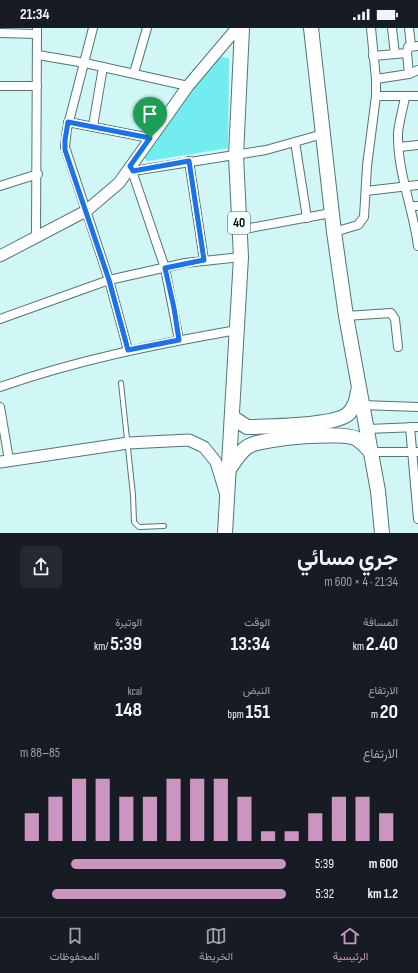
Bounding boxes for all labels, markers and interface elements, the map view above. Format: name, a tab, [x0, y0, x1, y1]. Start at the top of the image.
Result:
text: 21:34	[20, 5, 50, 24]
pin	[133, 97, 167, 138]
icon: arrive	[139, 103, 161, 125]
road number: 40	[228, 212, 250, 234]
text: جري مسائي	[297, 545, 398, 572]
button: share	[20, 546, 62, 588]
text: 21:34 · 4 × 600 m	[324, 574, 398, 590]
text: الوتيرة	[115, 616, 142, 629]
text: الوقت	[244, 616, 270, 629]
text: المسافة	[363, 616, 398, 629]
text: 5:39	[110, 632, 142, 656]
text: 13:34	[230, 632, 270, 656]
text: 2.40	[366, 632, 398, 656]
text: /km	[94, 640, 110, 653]
text: km	[353, 640, 366, 653]
text: النبض	[243, 684, 270, 697]
text: الارتفاع	[368, 684, 398, 697]
text: kcal	[127, 685, 142, 698]
text: 148	[115, 698, 142, 722]
text: 151	[246, 700, 270, 724]
text: 20	[380, 700, 398, 724]
text: bpm	[228, 708, 246, 721]
text: m	[371, 708, 380, 721]
text: 85–88 m	[20, 745, 60, 761]
text: الارتفاع	[363, 746, 398, 762]
text: 5:39	[315, 856, 334, 872]
text: 600 m	[369, 856, 398, 872]
text: 5:32	[316, 886, 334, 902]
text: 1.2 km	[368, 886, 398, 902]
tab: المحفوظات	[50, 925, 99, 966]
tab: الخريطة	[199, 925, 233, 966]
tab: الرئيسية	[333, 925, 368, 966]

